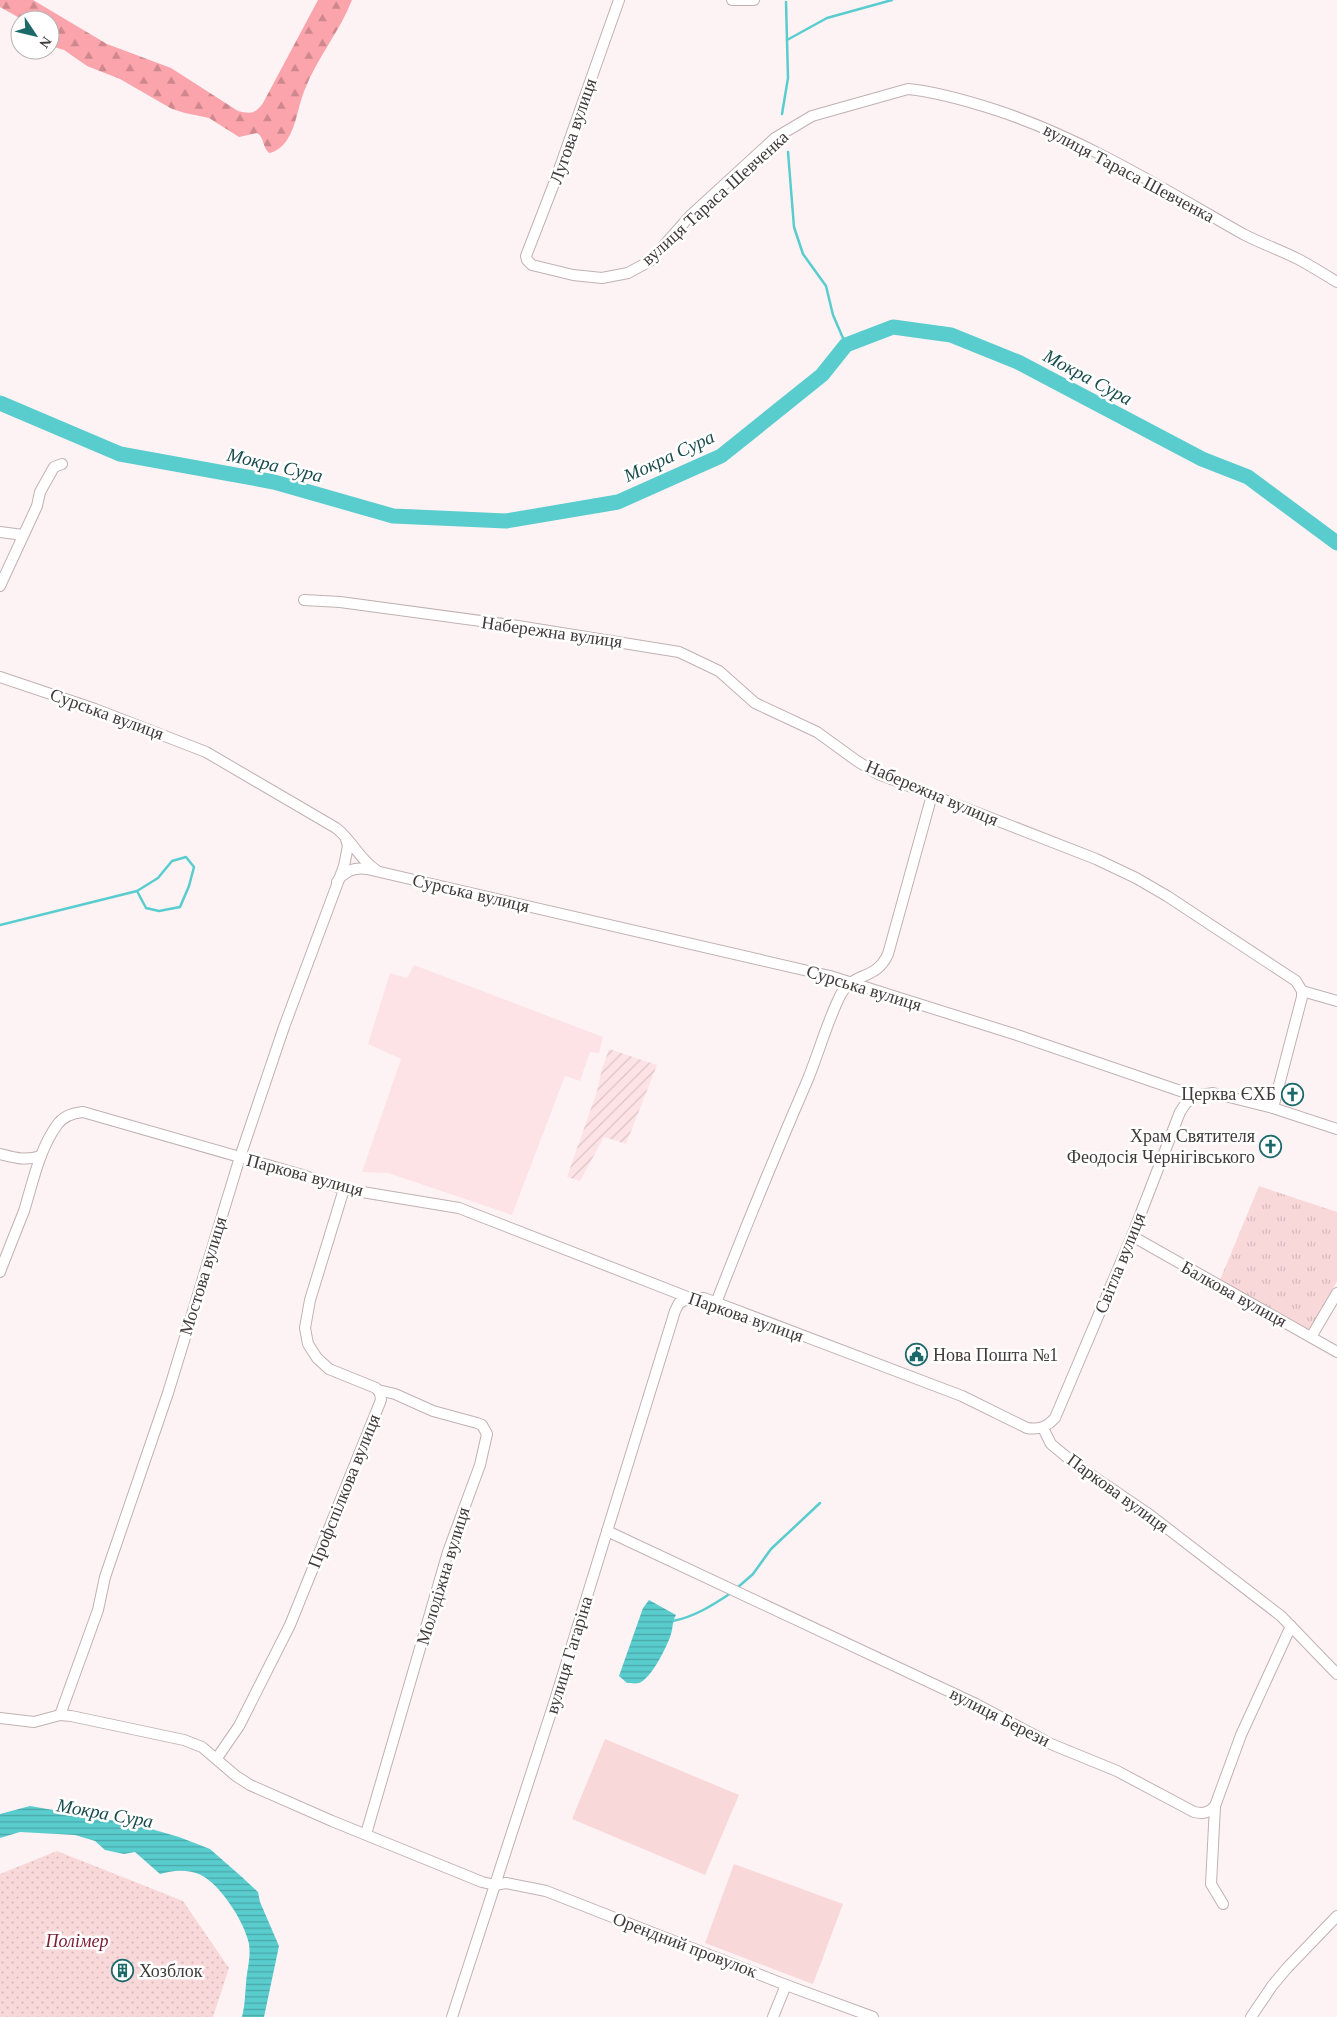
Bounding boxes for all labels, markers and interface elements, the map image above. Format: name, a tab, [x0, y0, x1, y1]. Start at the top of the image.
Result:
north arrow	[10, 10, 60, 60]
text: N	[36, 34, 54, 51]
street label: Лугова вулиця	[546, 76, 600, 186]
street label: вулиця Тараса Шевченка	[1040, 119, 1218, 227]
street label: вулиця Тараса Шевченка	[638, 127, 792, 269]
water label: Мокра Сура	[1039, 344, 1136, 409]
water label: Мокра Сура	[619, 426, 718, 487]
water label: Мокра Сура	[224, 444, 325, 486]
street label: Набережна вулиця	[480, 612, 624, 652]
street label: Сурська вулиця	[48, 684, 166, 744]
street label: Набережна вулиця	[863, 756, 1001, 830]
street label: Сурська вулиця	[411, 870, 531, 916]
street label: Сурська вулиця	[804, 961, 924, 1015]
church icon: Церква ЄХБ	[1280, 1082, 1304, 1106]
place label: Церква ЄХБ	[1181, 1084, 1276, 1104]
place label: Храм Святителя Феодосія Чернігівського	[1067, 1126, 1255, 1167]
church icon: Храм Святителя Феодосія Чернігівського	[1259, 1134, 1283, 1158]
street label: Паркова вулиця	[244, 1150, 366, 1200]
street label: Світла вулиця	[1091, 1210, 1149, 1316]
street label: Мостова вулиця	[175, 1214, 231, 1338]
street label: Балкова вулиця	[1178, 1257, 1290, 1331]
street label: Паркова вулиця	[686, 1288, 806, 1346]
public building icon: Нова Пошта №1	[905, 1343, 929, 1367]
place label: Нова Пошта №1	[933, 1345, 1058, 1365]
street label: Профспілкова вулиця	[304, 1411, 384, 1571]
street label: Паркова вулиця	[1063, 1450, 1173, 1536]
street label: Молодіжна вулиця	[413, 1505, 473, 1647]
street label: вулиця Гагаріна	[542, 1594, 596, 1716]
street label: вулиця Берези	[947, 1683, 1054, 1751]
water label: Мокра Сура	[54, 1794, 155, 1832]
street label: Орендний провулок	[610, 1908, 760, 1982]
park label: Полімер	[45, 1931, 108, 1951]
building icon: Хозблок	[111, 1959, 135, 1983]
place label: Хозблок	[139, 1961, 203, 1981]

